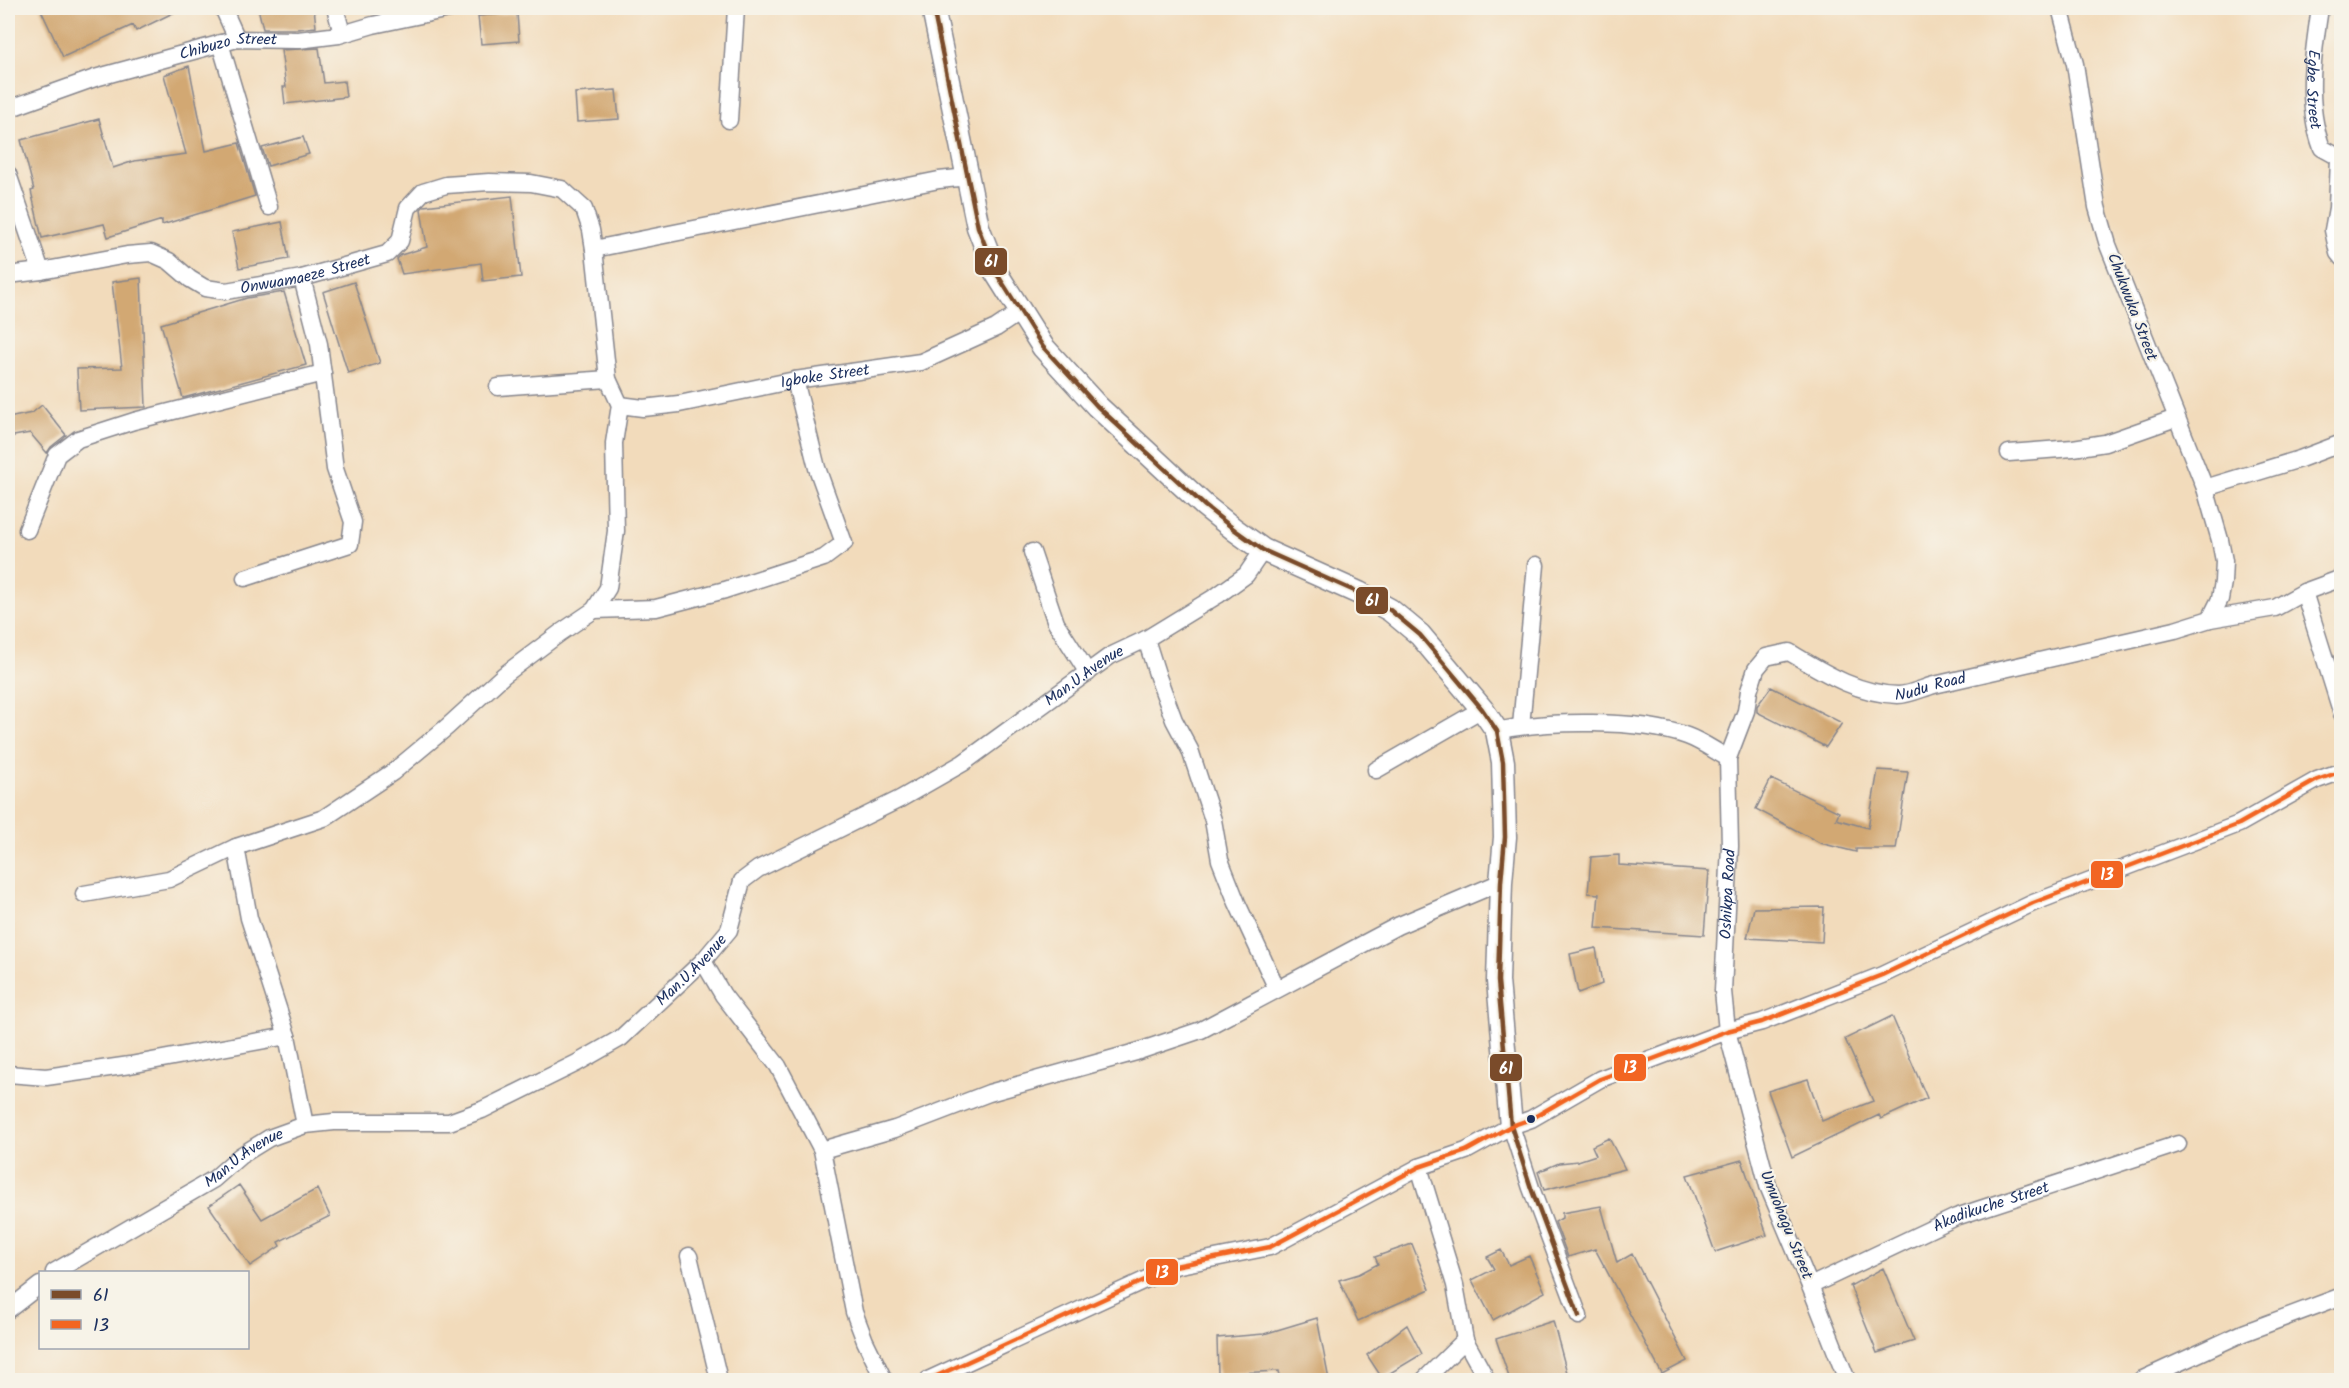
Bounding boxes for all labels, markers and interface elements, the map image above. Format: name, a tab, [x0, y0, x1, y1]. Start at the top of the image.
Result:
street label: Chibuzo Street	[176, 26, 278, 67]
street label: Egbe Street	[2299, 49, 2329, 132]
street label: Onwuamaeze Street	[238, 247, 374, 301]
line badge: 61	[974, 247, 1008, 276]
street label: Chukwuka Street	[2100, 249, 2164, 365]
text: 61	[984, 250, 998, 275]
street label: Igboke Street	[778, 357, 872, 395]
line badge: 61	[1355, 586, 1389, 615]
text: 61	[1365, 589, 1379, 614]
street label: Man.U.Avenue	[1039, 639, 1128, 713]
street label: Nudu Road	[1894, 665, 1969, 708]
street label: Oshikpa Road	[1713, 847, 1742, 940]
line badge: 13	[2090, 860, 2124, 889]
text: 13	[2100, 863, 2114, 888]
street label: Man.U.Avenue	[650, 928, 733, 1012]
line badge: 61	[1489, 1053, 1523, 1082]
line badge: 13	[1613, 1053, 1647, 1082]
text: 13	[1623, 1056, 1637, 1081]
text: 61	[1499, 1057, 1513, 1082]
unlabelled marker	[1525, 1113, 1537, 1125]
street label: Man.U.Avenue	[199, 1121, 287, 1195]
street label: Umuohagu Street	[1753, 1167, 1820, 1284]
street label: Akadikuche Street	[1929, 1174, 2053, 1239]
line badge: 13	[1145, 1258, 1179, 1286]
text: 13	[1155, 1261, 1169, 1286]
legend	[39, 1271, 249, 1349]
text: 61	[93, 1282, 109, 1311]
text: 13	[93, 1312, 109, 1341]

